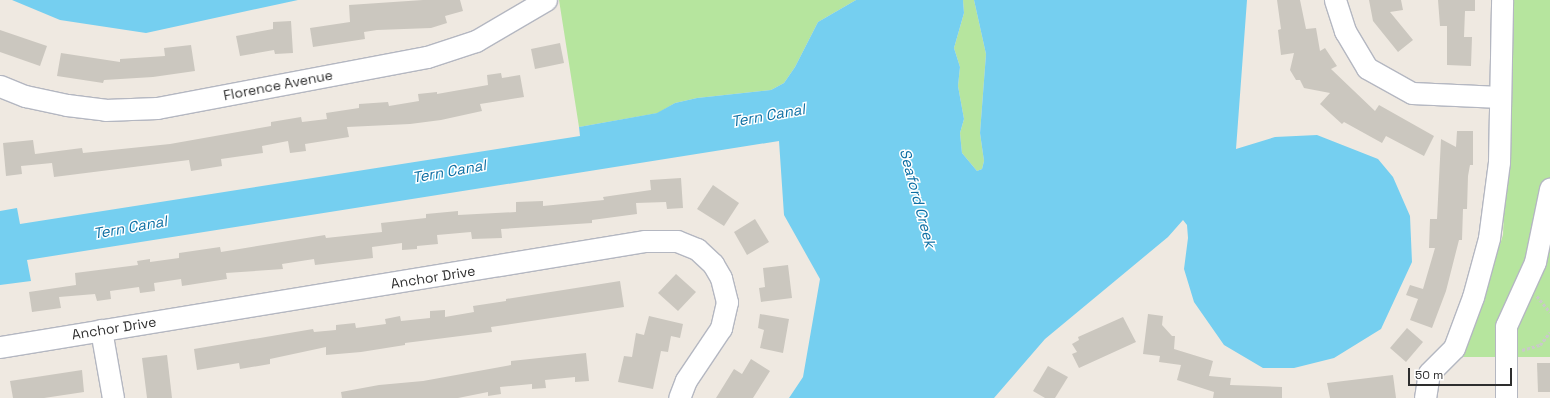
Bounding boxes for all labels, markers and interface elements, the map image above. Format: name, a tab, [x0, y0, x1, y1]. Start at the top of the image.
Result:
street label: Florence Avenue	[222, 66, 334, 104]
water label: Tern Canal	[730, 100, 806, 130]
water label: Seaford Creek	[896, 147, 940, 249]
water label: Tern Canal	[411, 156, 487, 186]
water label: Tern Canal	[92, 212, 168, 242]
street label: Anchor Drive	[390, 262, 476, 292]
street label: Anchor Drive	[71, 313, 157, 343]
scale bar	[1410, 360, 1514, 386]
text: 50 m	[1415, 367, 1443, 383]

